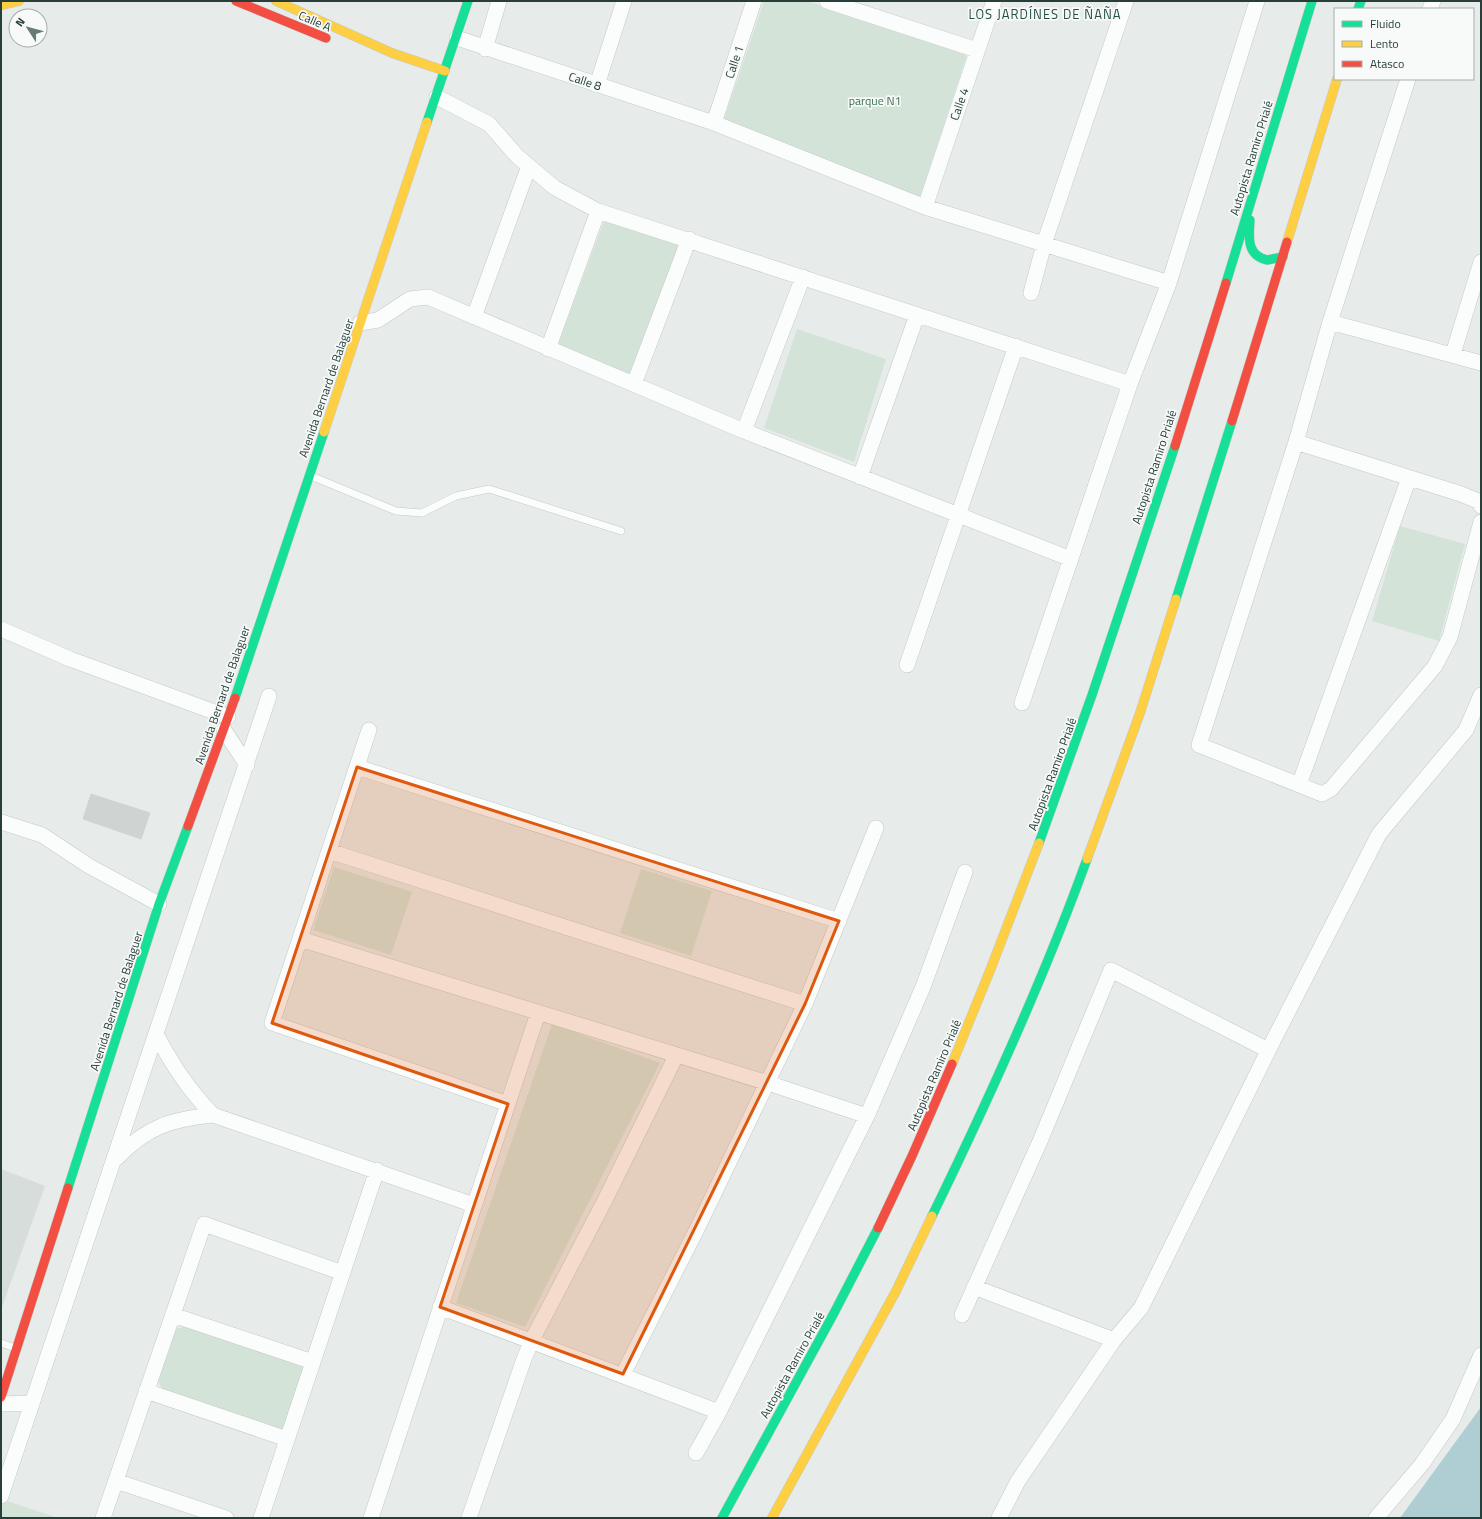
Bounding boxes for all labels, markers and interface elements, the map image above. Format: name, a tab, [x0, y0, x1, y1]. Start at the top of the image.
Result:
district label: LOS JARDÍNES DE ÑAÑA	[969, 4, 1121, 24]
street label: Calle A	[296, 6, 334, 36]
north arrow	[8, 8, 48, 48]
legend	[1334, 8, 1474, 80]
text: N	[11, 14, 29, 30]
text: Fluido	[1370, 14, 1401, 33]
text: Lento	[1370, 34, 1399, 53]
street label: Calle 1	[720, 43, 748, 81]
text: Atasco	[1370, 54, 1404, 73]
street label: Calle 8	[566, 67, 604, 95]
street label: Calle 4	[945, 85, 974, 123]
park label: parque N1	[849, 91, 901, 110]
street label: Autopista Ramiro Prialé	[1224, 98, 1278, 218]
street label: Avenida Bernard de Balaguer	[293, 316, 359, 460]
street label: Autopista Ramiro Prialé	[1127, 407, 1181, 527]
street label: Avenida Bernard de Balaguer	[189, 623, 255, 767]
street label: Autopista Ramiro Prialé	[1023, 715, 1081, 833]
street label: Avenida Bernard de Balaguer	[84, 929, 148, 1073]
street label: Autopista Ramiro Prialé	[902, 1016, 966, 1134]
street label: Autopista Ramiro Prialé	[755, 1308, 829, 1422]

